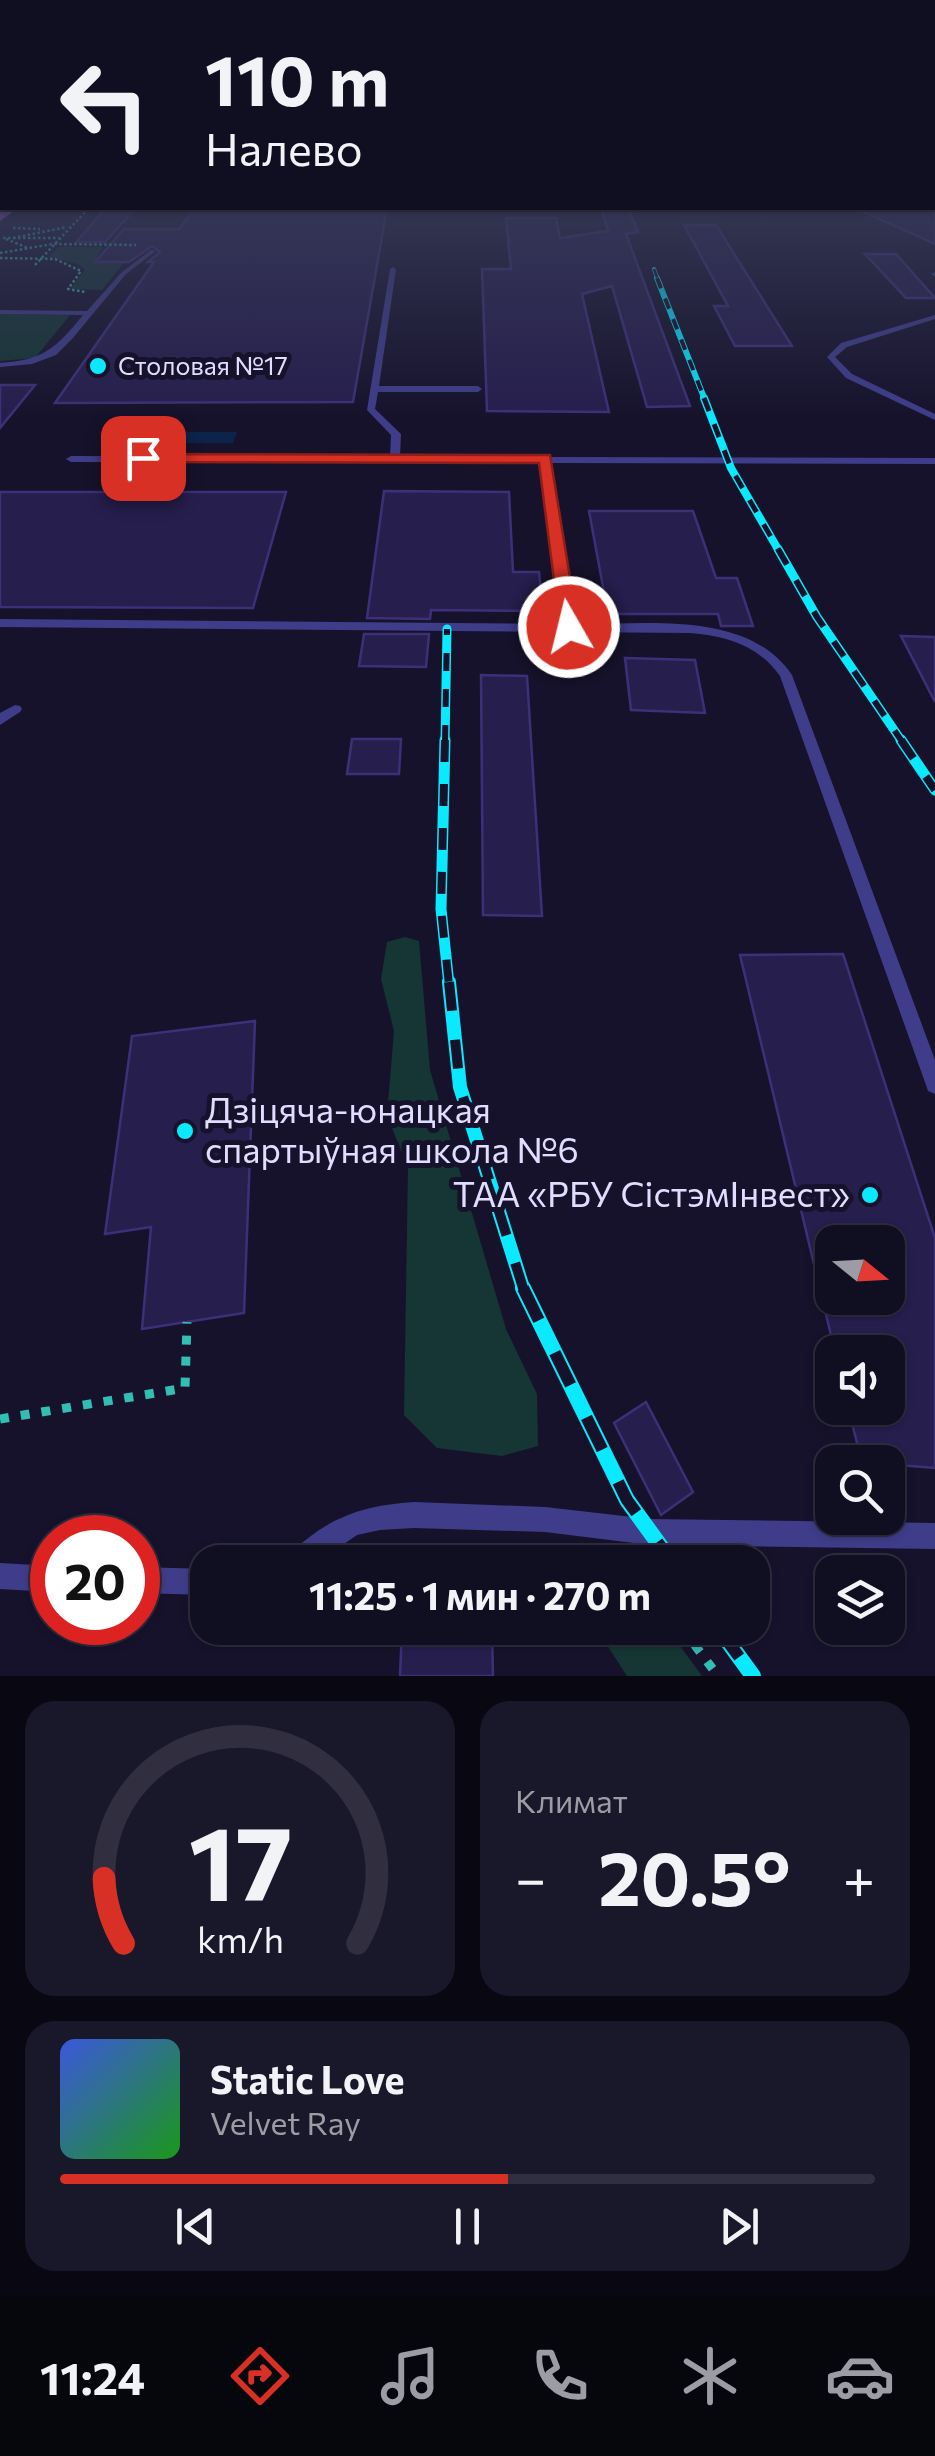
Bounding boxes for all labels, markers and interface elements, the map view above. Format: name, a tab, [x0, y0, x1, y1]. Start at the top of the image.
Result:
text: 110 m	[205, 35, 389, 120]
icon: left	[40, 40, 170, 170]
text: Налево	[205, 120, 363, 175]
place label: Столовая №17	[118, 350, 288, 380]
marker: Столовая №17	[87, 355, 109, 377]
pin	[101, 416, 186, 501]
icon: arrive	[116, 431, 171, 486]
position arrow	[517, 575, 621, 679]
place label: Дзіцяча-юнацкая спартыўная школа №6	[205, 1087, 579, 1170]
marker: Дзіцяча-юнацкая спартыўная школа №6	[174, 1120, 196, 1142]
place label: ТАА «РБУ СістэмІнвест»	[453, 1171, 850, 1214]
marker: ТАА «РБУ СістэмІнвест»	[859, 1184, 881, 1206]
north arrow	[815, 1225, 905, 1315]
map controls	[815, 1225, 905, 1645]
button: sound	[815, 1335, 905, 1425]
button: search	[815, 1445, 905, 1535]
speed limit sign: 20	[30, 1515, 160, 1645]
button: layers	[815, 1555, 905, 1645]
text: 11:25 · 1 мин · 270 m	[309, 1571, 651, 1618]
text: Климат	[515, 1780, 628, 1820]
text: 17	[188, 1795, 292, 1922]
text: 20.5°	[598, 1830, 791, 1921]
text: −	[515, 1843, 546, 1910]
text: +	[843, 1843, 875, 1910]
text: km/h	[197, 1917, 283, 1960]
text: Static Love	[210, 2055, 405, 2102]
text: Velvet Ray	[210, 2102, 361, 2142]
icon: previous	[168, 2199, 223, 2254]
icon: pause	[440, 2199, 495, 2254]
icon: next	[712, 2199, 767, 2254]
icon: directions	[225, 2341, 295, 2411]
icon: music	[375, 2341, 445, 2411]
icon: phone	[525, 2341, 595, 2411]
icon: climate	[675, 2341, 745, 2411]
icon: car	[825, 2341, 895, 2411]
text: 11:24	[40, 2349, 145, 2404]

